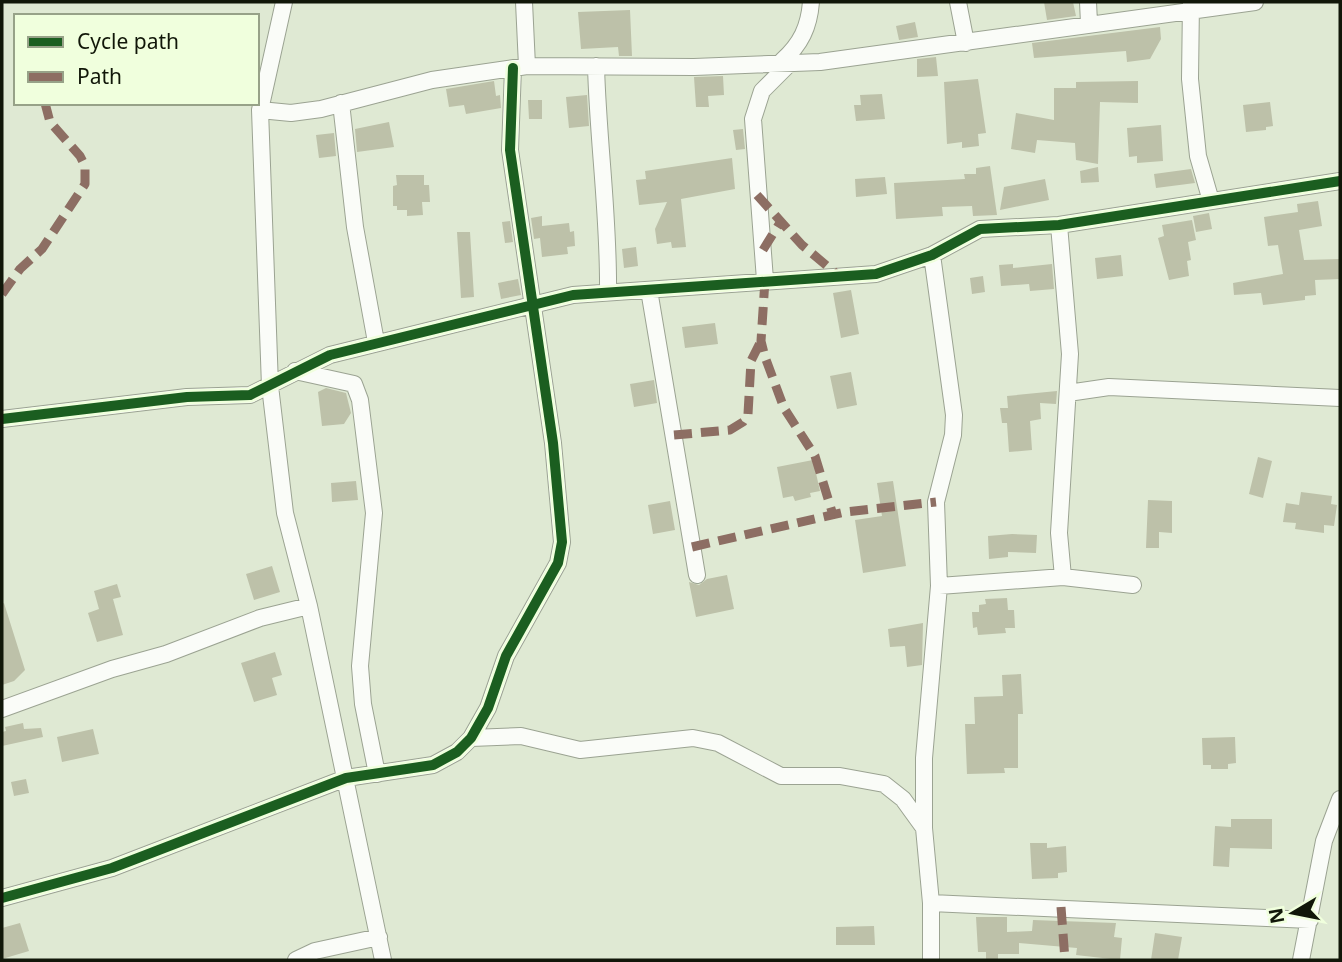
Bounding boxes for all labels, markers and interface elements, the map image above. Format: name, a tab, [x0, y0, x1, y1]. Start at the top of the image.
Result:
legend	[14, 14, 259, 105]
text: Cycle path	[77, 27, 179, 55]
text: Path	[77, 62, 122, 90]
north arrow	[1258, 878, 1328, 948]
text: N	[1262, 906, 1290, 926]

